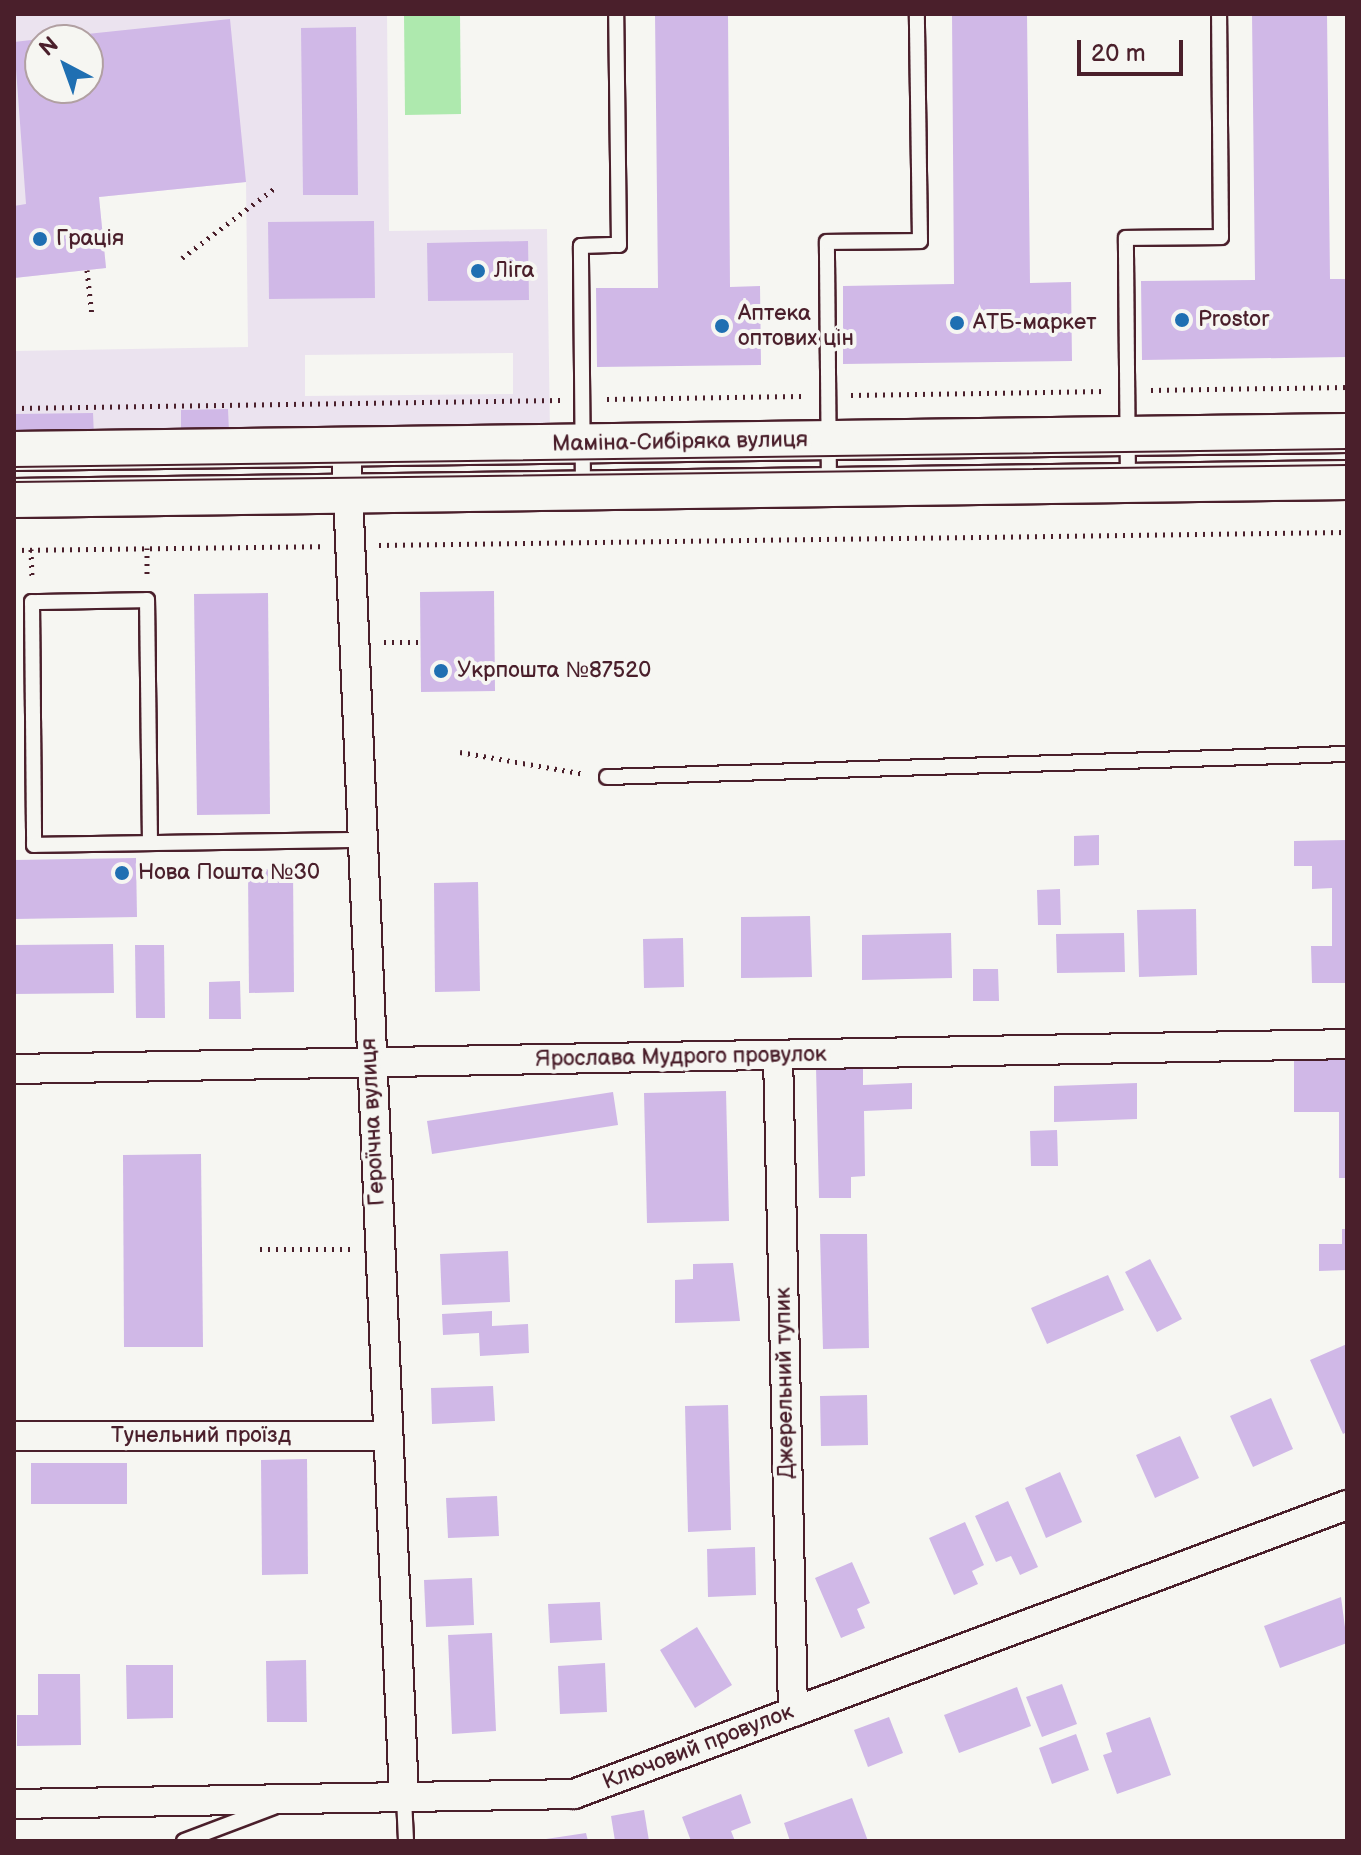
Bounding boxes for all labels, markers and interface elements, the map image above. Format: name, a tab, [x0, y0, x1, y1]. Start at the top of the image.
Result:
north arrow	[24, 24, 104, 104]
scale bar	[1081, 24, 1187, 74]
text: N	[34, 31, 64, 63]
text: 20 m	[1091, 39, 1146, 68]
place label: Грація	[56, 226, 124, 252]
marker: Грація	[31, 230, 49, 248]
place label: Ліга	[494, 258, 534, 284]
marker: Ліга	[469, 262, 487, 280]
place label: Аптека оптових цін	[738, 300, 854, 352]
place label: Prostor	[1198, 307, 1269, 333]
place label: АТБ-маркет	[973, 310, 1097, 336]
marker: Prostor	[1173, 311, 1191, 329]
marker: АТБ-маркет	[948, 314, 966, 332]
marker: Аптека оптових цін	[713, 317, 731, 335]
street label: Маміна-Сибіряка вулиця	[552, 427, 808, 457]
place label: Укрпошта №87520	[457, 658, 651, 684]
marker: Укрпошта №87520	[432, 662, 450, 680]
place label: Нова Пошта №30	[138, 860, 320, 886]
marker: Нова Пошта №30	[113, 864, 131, 882]
street label: Героїчна вулиця	[355, 1037, 391, 1207]
street label: Ярослава Мудрого провулок	[535, 1041, 827, 1073]
street label: Джерельний тупик	[770, 1287, 800, 1479]
street label: Тунельний проїзд	[111, 1423, 291, 1449]
street label: Ключовий провулок	[599, 1698, 797, 1796]

